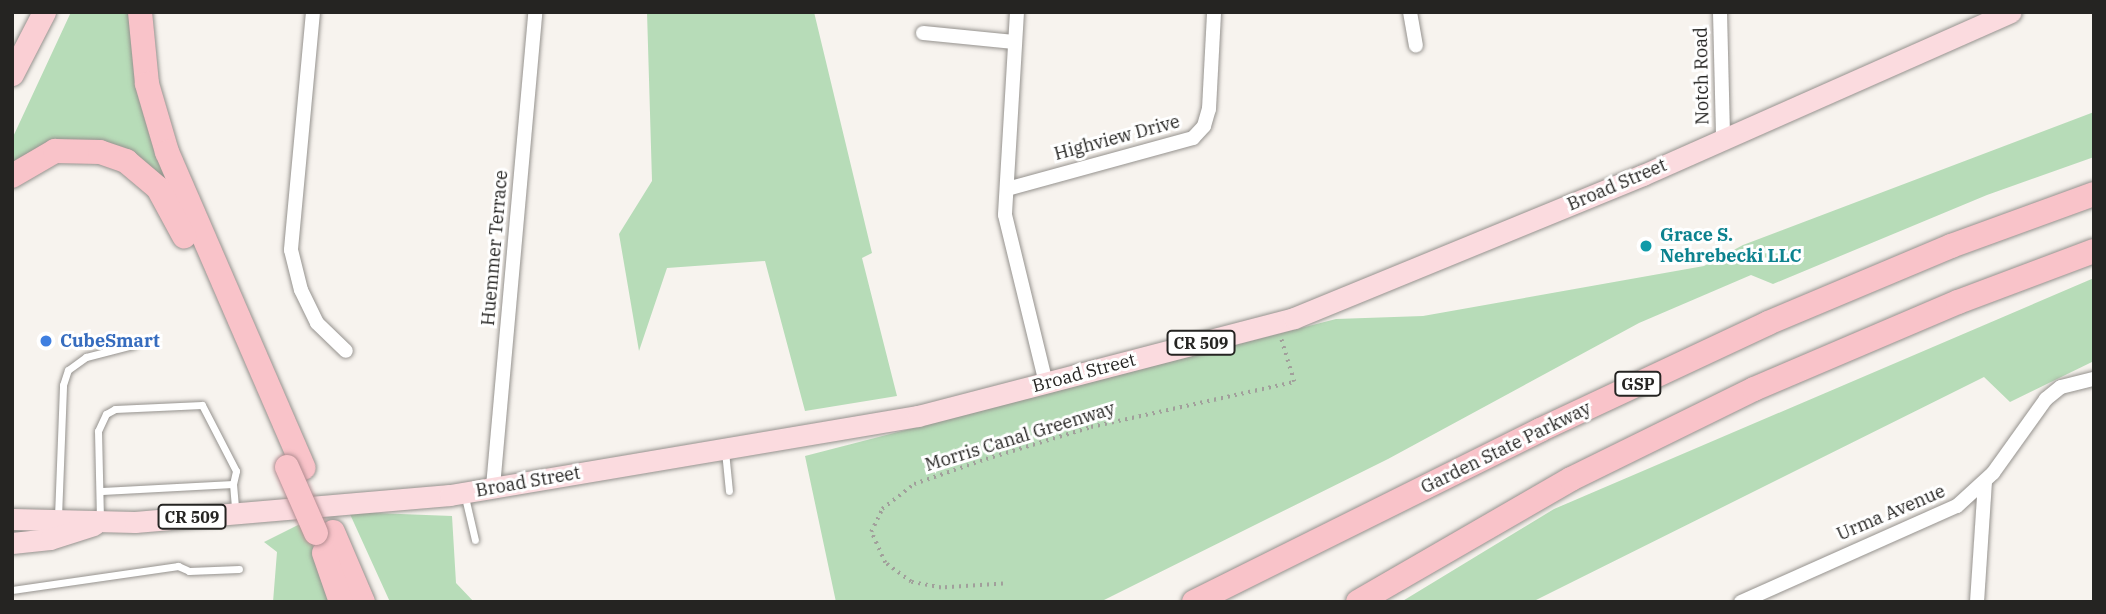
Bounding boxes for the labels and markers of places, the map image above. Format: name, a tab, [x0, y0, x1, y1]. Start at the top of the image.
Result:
place label: Grace S. Nehrebecki LLC	[1660, 225, 1801, 268]
marker: Grace S. Nehrebecki LLC	[1638, 238, 1654, 254]
place label: CubeSmart	[60, 330, 160, 352]
marker: CubeSmart	[38, 333, 54, 349]

